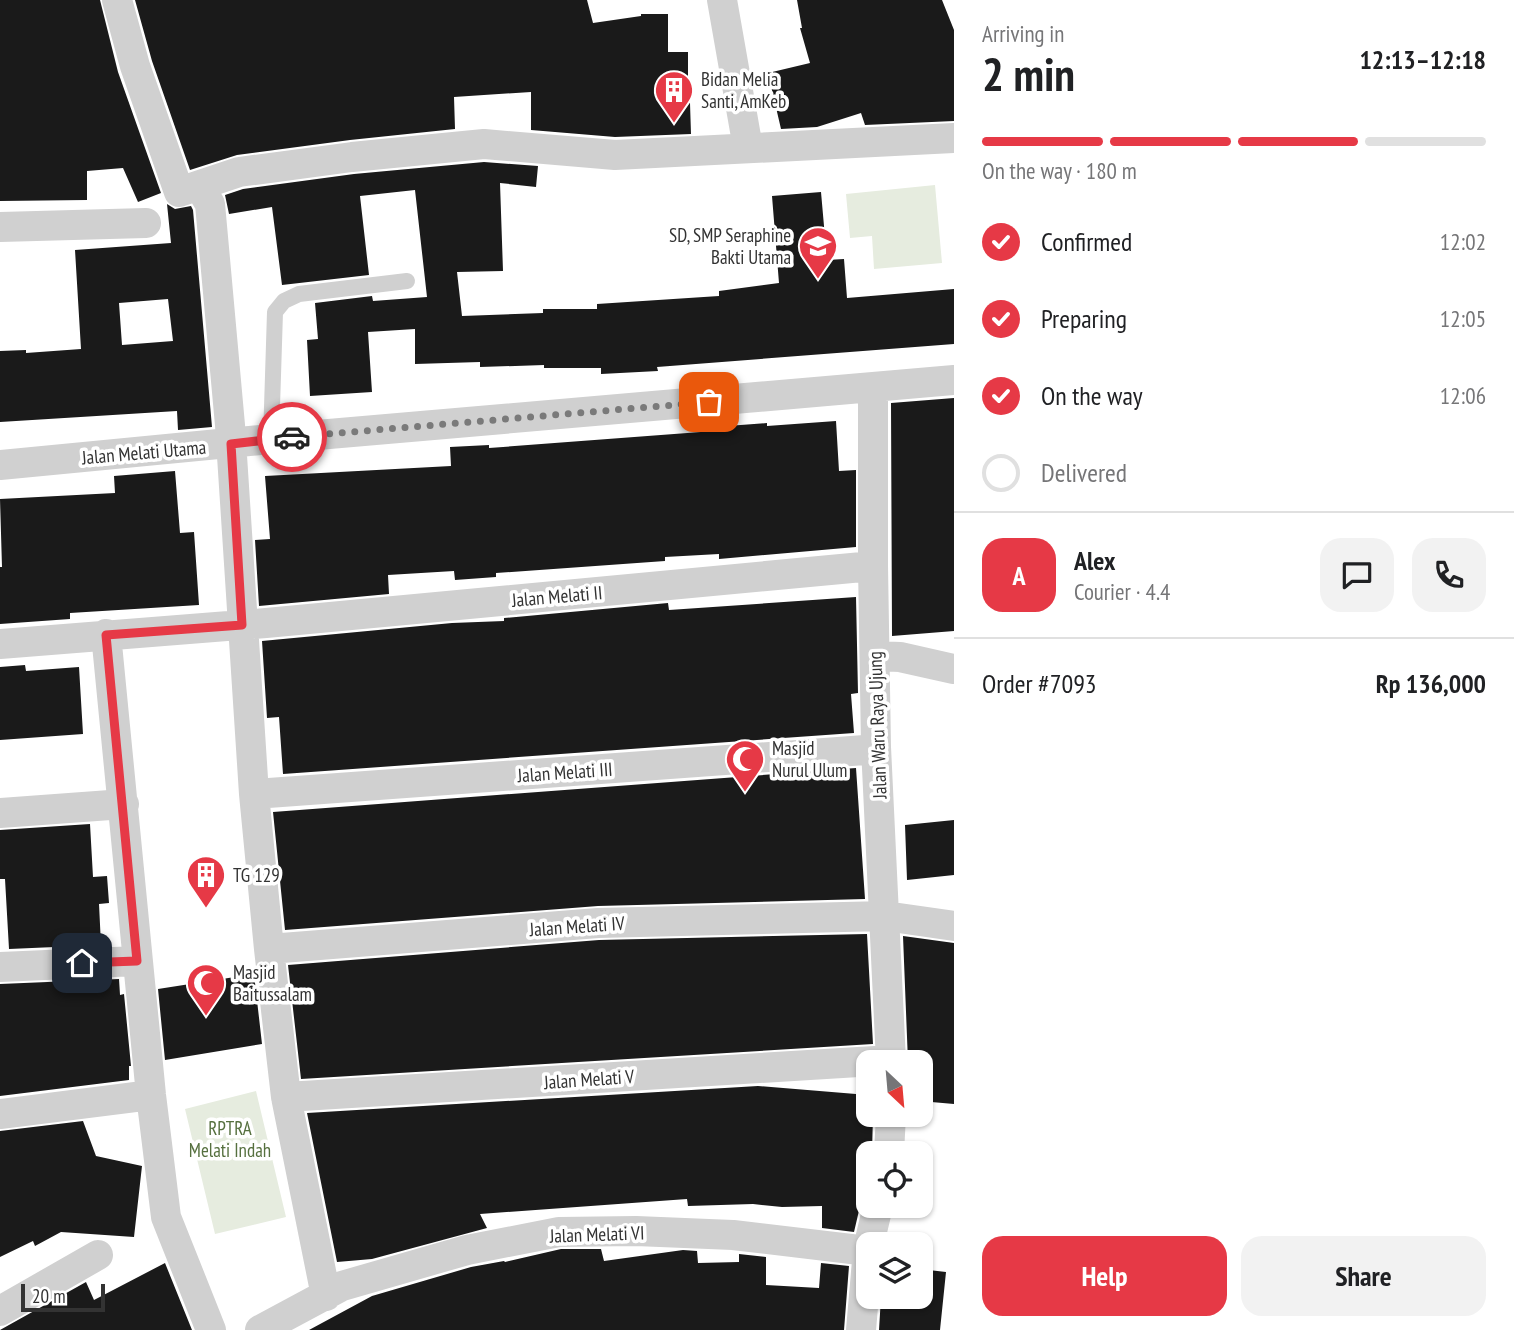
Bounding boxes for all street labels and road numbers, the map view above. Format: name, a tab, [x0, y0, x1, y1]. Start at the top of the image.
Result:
street label: Jalan Melati Utama	[80, 435, 207, 469]
street label: Jalan Melati II	[510, 580, 603, 612]
street label: Jalan Waru Raya Ujung	[862, 651, 892, 800]
street label: Jalan Melati III	[516, 757, 613, 787]
street label: Jalan Melati IV	[528, 911, 625, 941]
street label: Jalan Melati V	[542, 1064, 635, 1094]
street label: Jalan Melati VI	[548, 1220, 645, 1248]

